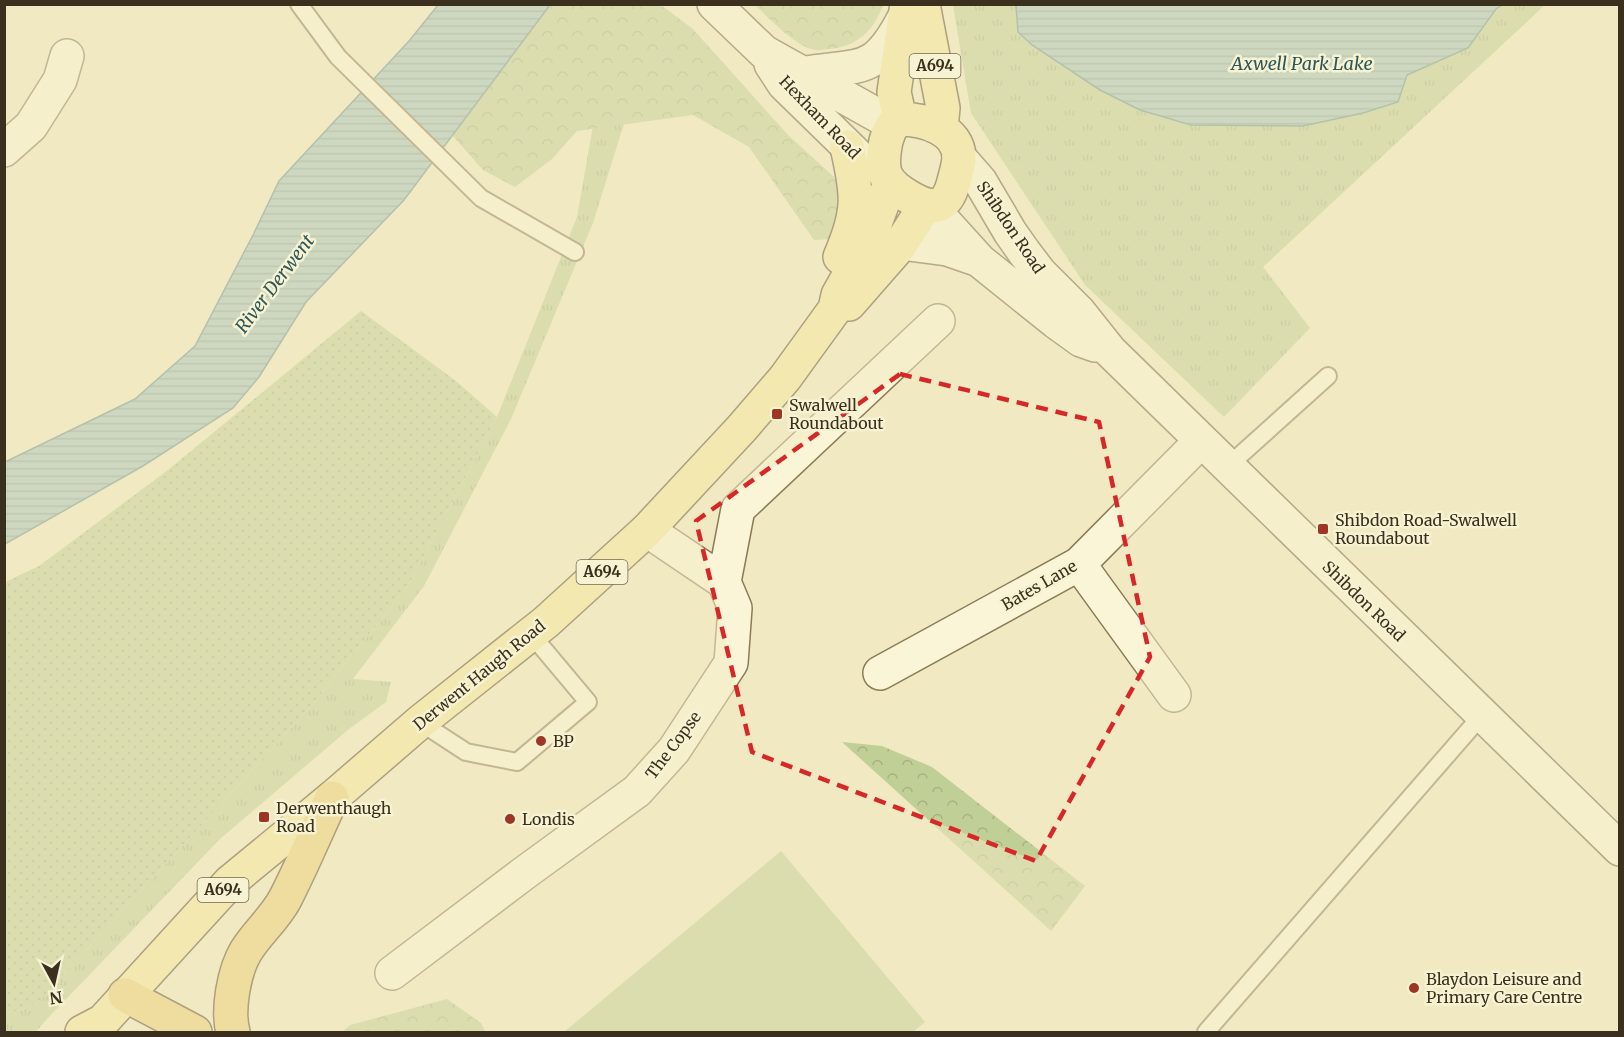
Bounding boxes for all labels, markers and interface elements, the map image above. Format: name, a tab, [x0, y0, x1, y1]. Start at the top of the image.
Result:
water label: Axwell Park Lake	[1229, 52, 1373, 75]
road number: A694	[910, 54, 960, 78]
street label: Hexham Road	[775, 71, 865, 163]
street label: Shibdon Road	[973, 177, 1049, 277]
water label: River Derwent	[230, 229, 319, 337]
place label: Swalwell Roundabout	[789, 395, 884, 433]
marker: Swalwell Roundabout	[770, 407, 784, 421]
place label: Shibdon Road-Swalwell Roundabout	[1335, 510, 1517, 548]
marker: Shibdon Road-Swalwell Roundabout	[1316, 522, 1330, 536]
street label: Bates Lane	[998, 555, 1080, 615]
street label: Shibdon Road	[1318, 557, 1410, 646]
road number: A694	[576, 560, 628, 584]
street label: Derwent Haugh Road	[409, 615, 549, 734]
street label: The Copse	[641, 707, 705, 783]
place label: BP	[553, 731, 574, 751]
marker: BP	[534, 734, 548, 748]
place label: Derwenthaugh Road	[276, 798, 392, 836]
place label: Londis	[522, 809, 575, 829]
marker: Derwenthaugh Road	[257, 810, 271, 824]
marker: Londis	[503, 812, 517, 826]
road number: A694	[198, 878, 248, 902]
north arrow	[24, 953, 84, 1013]
place label: Blaydon Leisure and Primary Care Centre	[1426, 969, 1582, 1007]
marker: Blaydon Leisure and Primary Care Centre	[1407, 981, 1421, 995]
text: N	[48, 987, 64, 1009]

